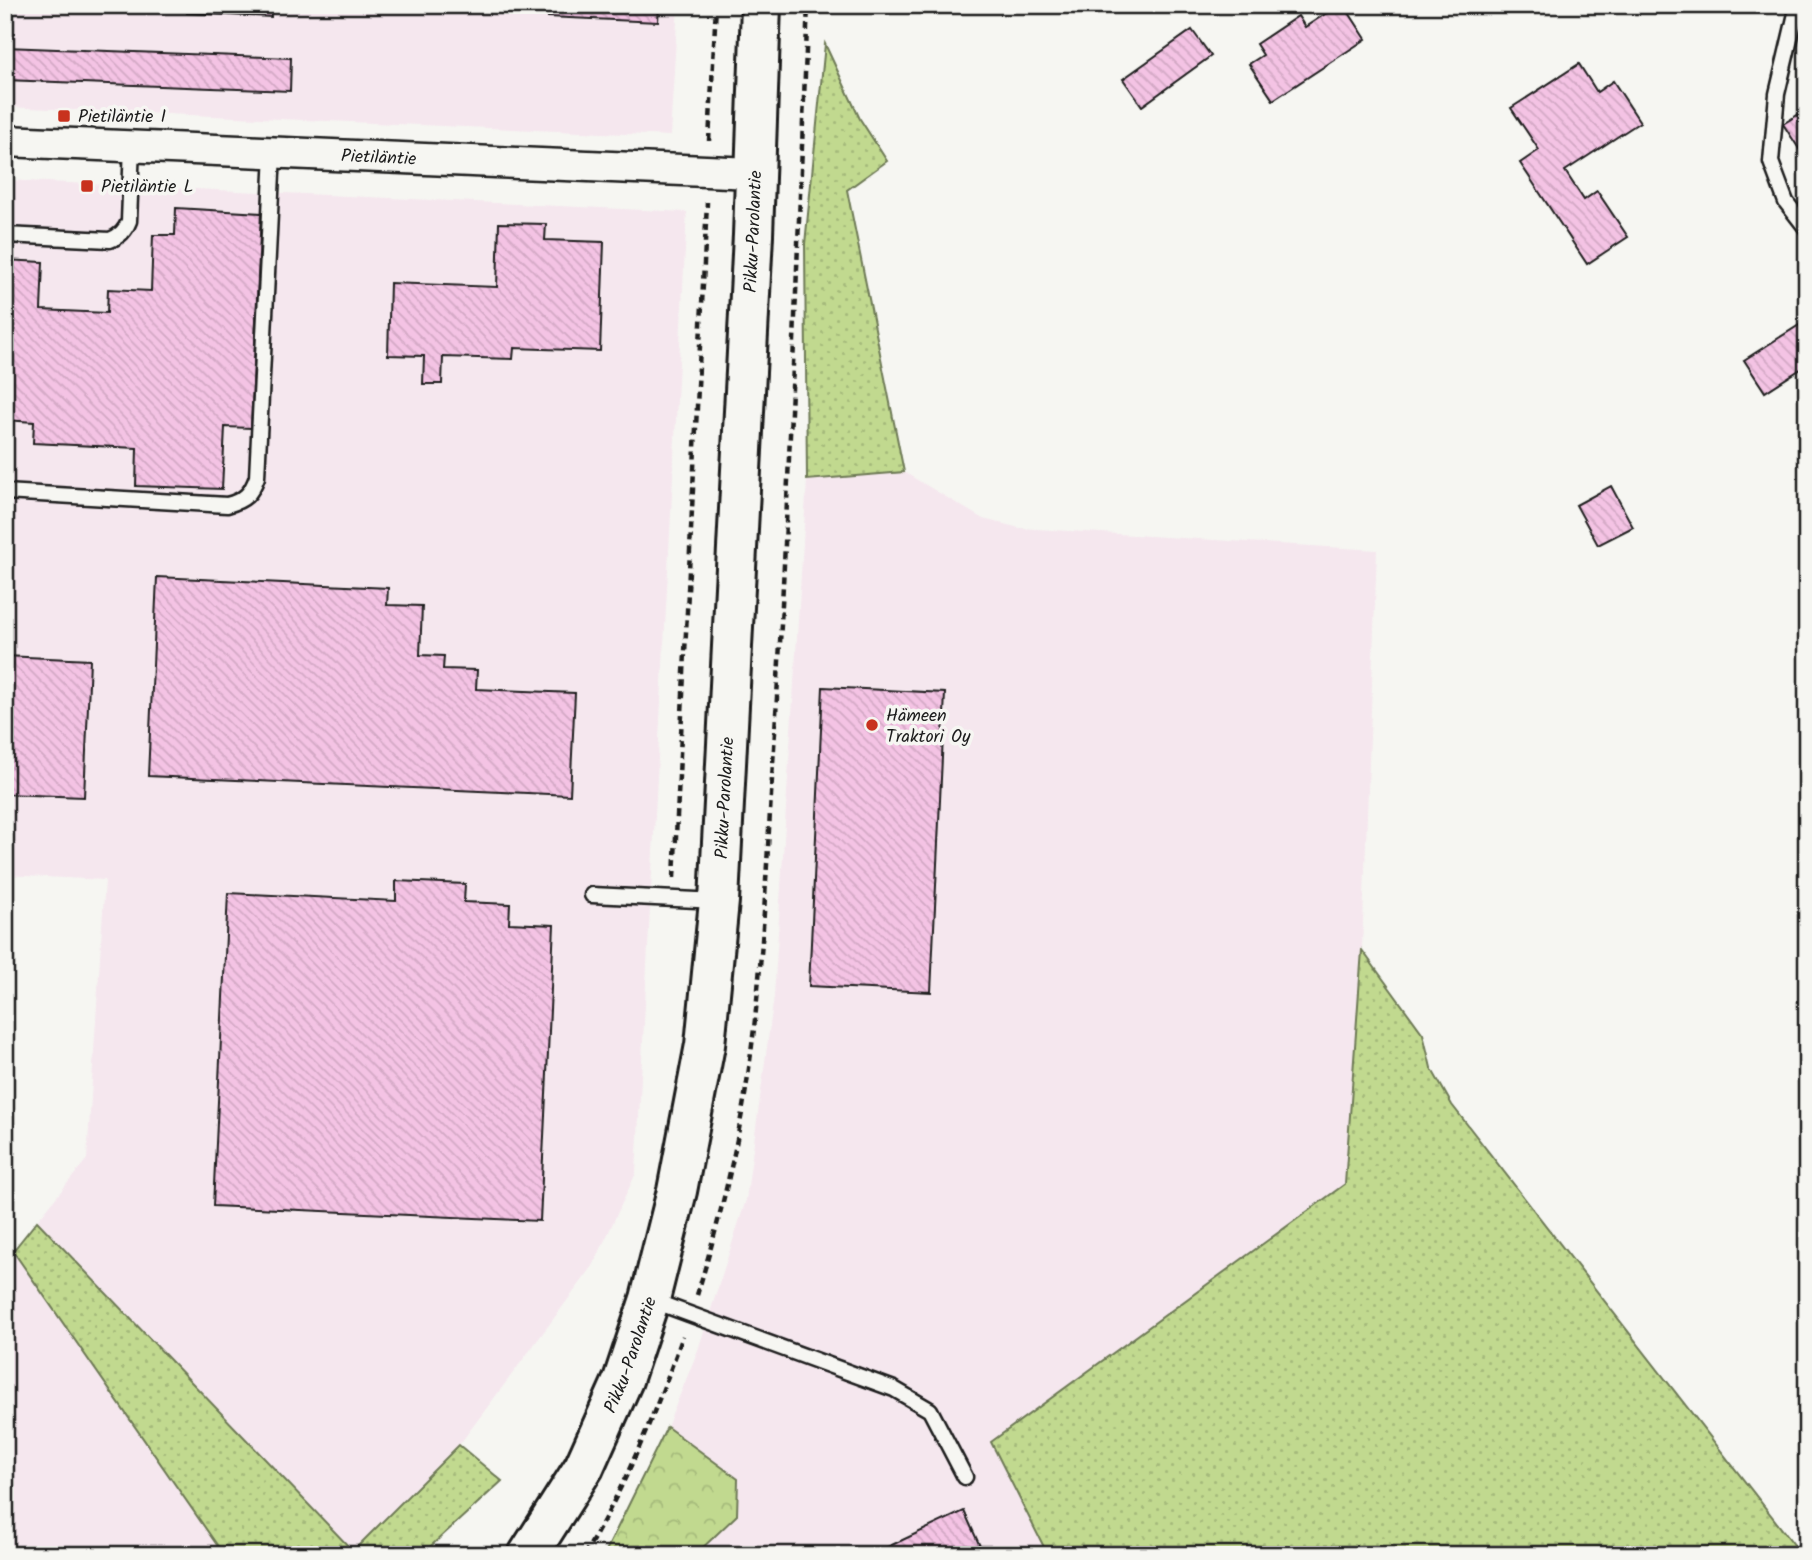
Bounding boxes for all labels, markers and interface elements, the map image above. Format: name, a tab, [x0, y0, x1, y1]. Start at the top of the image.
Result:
place label: Pietiläntie I	[78, 103, 166, 132]
marker: Pietiläntie I	[56, 108, 72, 124]
street label: Pietiläntie	[340, 142, 417, 175]
street label: Pikku-Parolantie	[737, 170, 771, 293]
place label: Pietiläntie L	[101, 173, 193, 202]
marker: Pietiläntie L	[79, 178, 95, 194]
place label: Hämeen Traktori Oy	[886, 702, 971, 752]
marker: Hämeen Traktori Oy	[864, 717, 880, 733]
street label: Pikku-Parolantie	[708, 736, 743, 860]
street label: Pikku-Parolantie	[597, 1293, 666, 1418]

